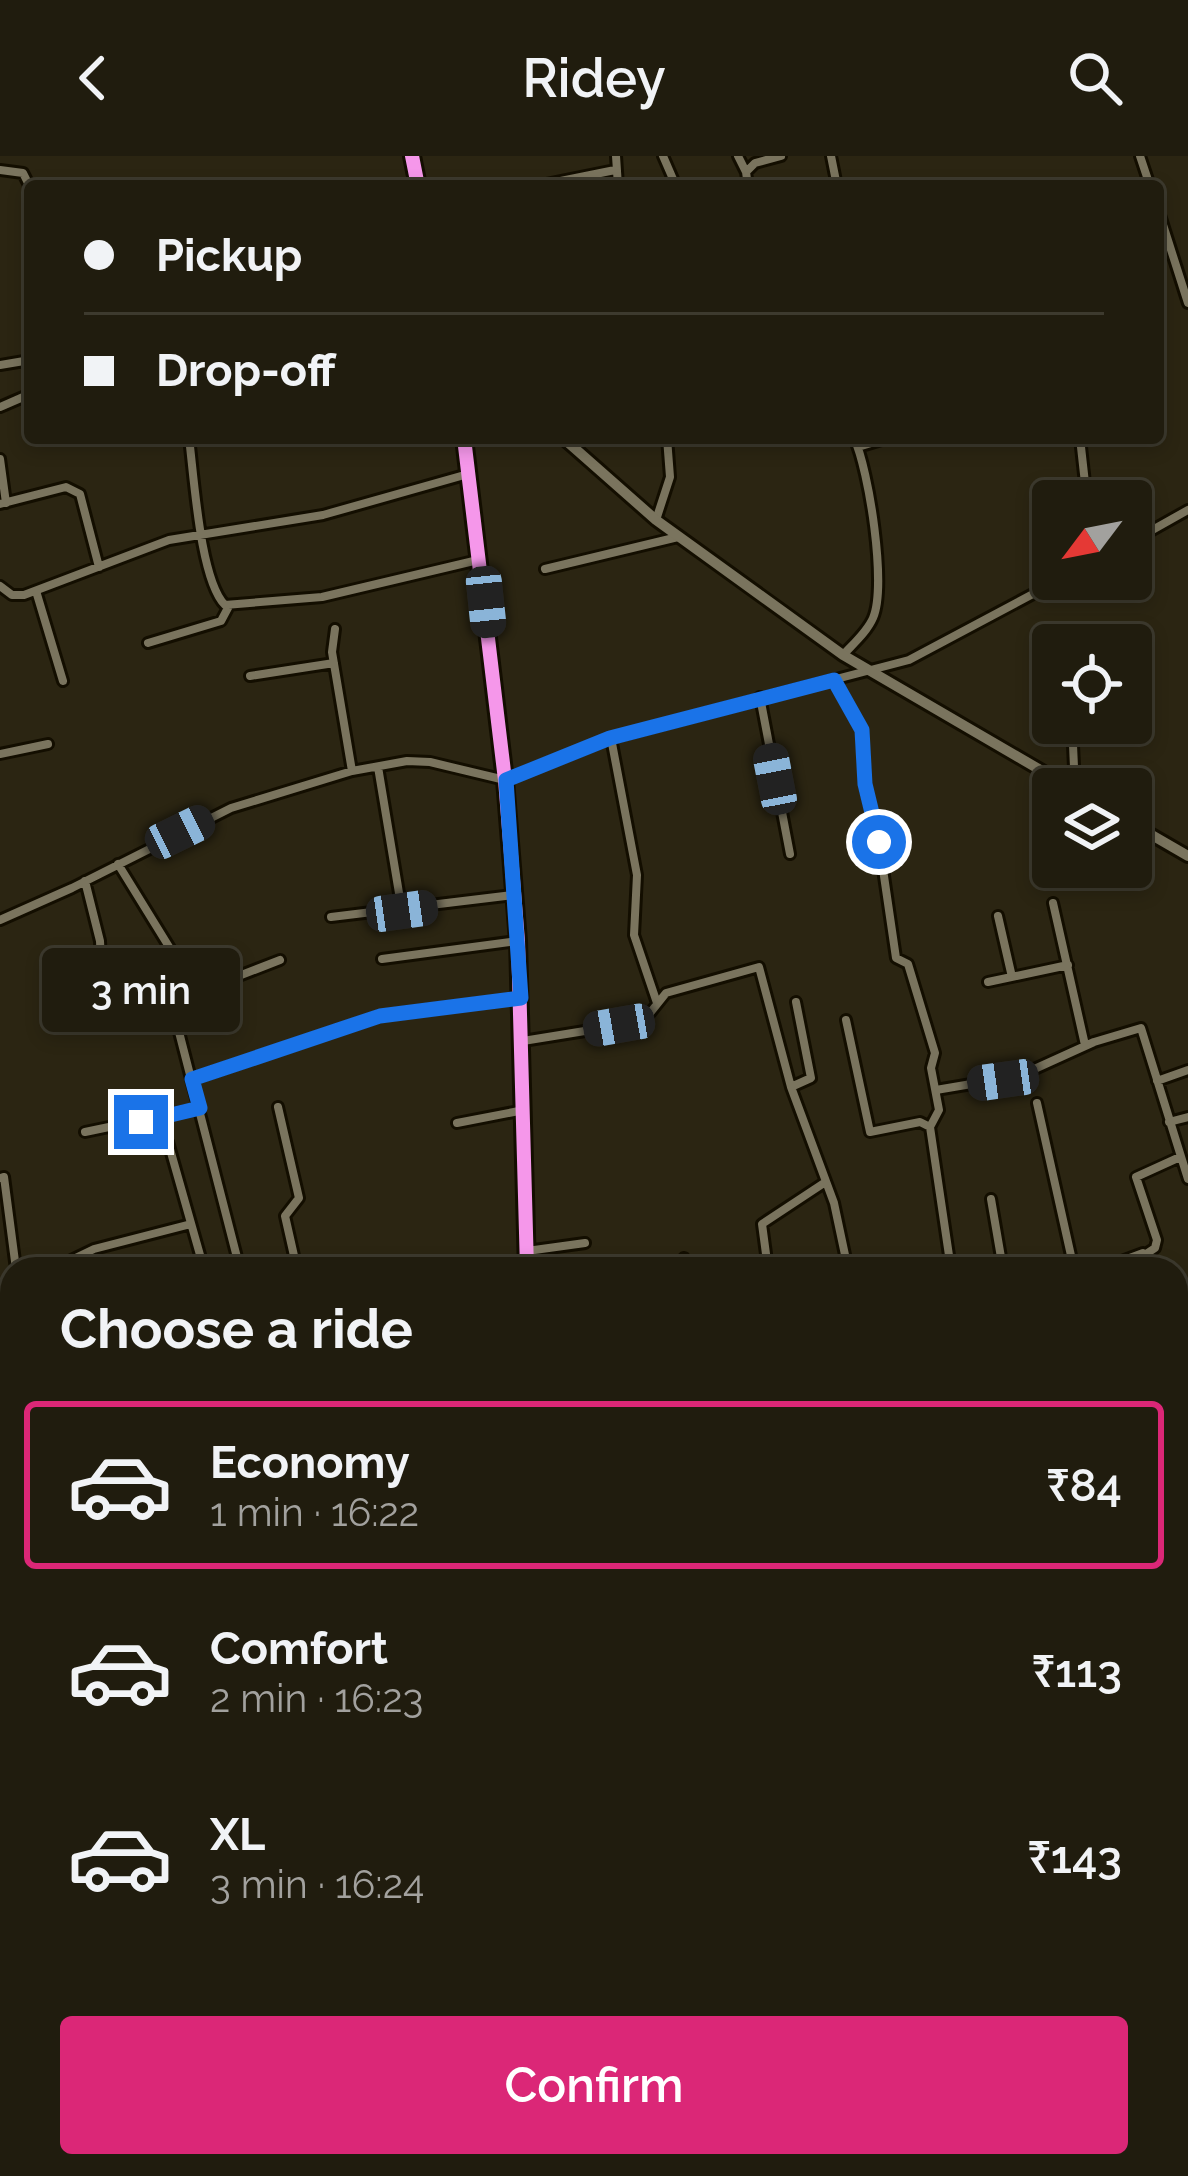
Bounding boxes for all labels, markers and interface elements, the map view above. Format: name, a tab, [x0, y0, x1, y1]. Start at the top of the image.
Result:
icon: back	[60, 45, 126, 111]
icon: search	[1062, 45, 1128, 111]
text: Ridey	[522, 46, 666, 110]
text: Pickup	[156, 229, 302, 282]
text: Drop-off	[156, 344, 336, 397]
north arrow	[1032, 480, 1152, 600]
map controls	[1032, 480, 1152, 888]
car	[464, 564, 508, 640]
button: locate	[1032, 624, 1152, 744]
car	[750, 740, 800, 818]
button: layers	[1032, 768, 1152, 888]
car	[140, 800, 220, 864]
route start	[852, 815, 906, 869]
car	[364, 888, 440, 934]
callout: 3 min	[42, 948, 240, 1032]
text: 3 min	[91, 967, 191, 1013]
car	[580, 1001, 658, 1049]
car	[965, 1057, 1041, 1103]
route end	[114, 1095, 168, 1149]
text: Choose a ride	[60, 1297, 413, 1361]
icon: car	[66, 1431, 174, 1539]
text: Economy	[210, 1436, 410, 1489]
text: ₹84	[1046, 1459, 1122, 1512]
text: 1 min · 16:22	[210, 1489, 419, 1535]
icon: car	[66, 1617, 174, 1725]
text: Comfort	[210, 1622, 388, 1675]
text: ₹113	[1032, 1645, 1122, 1698]
text: 2 min · 16:23	[210, 1675, 423, 1721]
icon: car	[66, 1803, 174, 1911]
text: XL	[210, 1808, 265, 1861]
text: ₹143	[1027, 1831, 1122, 1884]
text: 3 min · 16:24	[210, 1861, 424, 1907]
button: Confirm	[60, 2016, 1128, 2154]

